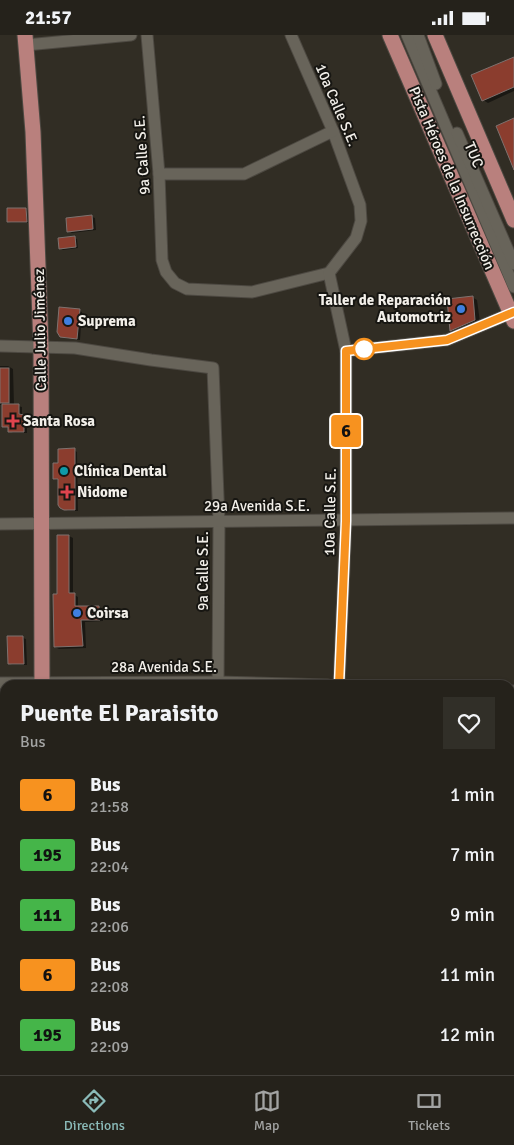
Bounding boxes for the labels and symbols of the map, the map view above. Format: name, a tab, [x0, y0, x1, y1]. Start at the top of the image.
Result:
street label: 10a Calle S.E.	[312, 61, 362, 149]
street label: Pista Héroes de la Insurrección	[405, 84, 499, 272]
street label: 9a Calle S.E.	[130, 115, 154, 195]
street label: TUC	[461, 139, 487, 171]
street label: Calle Julio Jiménez	[30, 268, 50, 392]
place label: Taller de Reparación Automotriz	[319, 291, 451, 326]
marker: Taller de Reparación Automotriz	[455, 303, 467, 315]
place label: Suprema	[78, 312, 136, 330]
marker: Suprema	[62, 315, 74, 327]
unlabelled marker	[353, 338, 375, 360]
place label: Santa Rosa	[23, 412, 95, 430]
marker: Santa Rosa	[7, 415, 19, 427]
line badge: 6	[330, 415, 362, 447]
place label: Clínica Dental	[74, 462, 167, 480]
marker: Clínica Dental	[58, 465, 70, 477]
street label: 10a Calle S.E.	[320, 468, 340, 556]
place label: Nidome	[77, 483, 127, 501]
marker: Nidome	[61, 486, 73, 498]
street label: 29a Avenida S.E.	[204, 497, 310, 515]
street label: 9a Calle S.E.	[194, 531, 212, 611]
place label: Coirsa	[87, 604, 129, 622]
marker: Coirsa	[71, 607, 83, 619]
street label: 28a Avenida S.E.	[111, 658, 217, 676]

